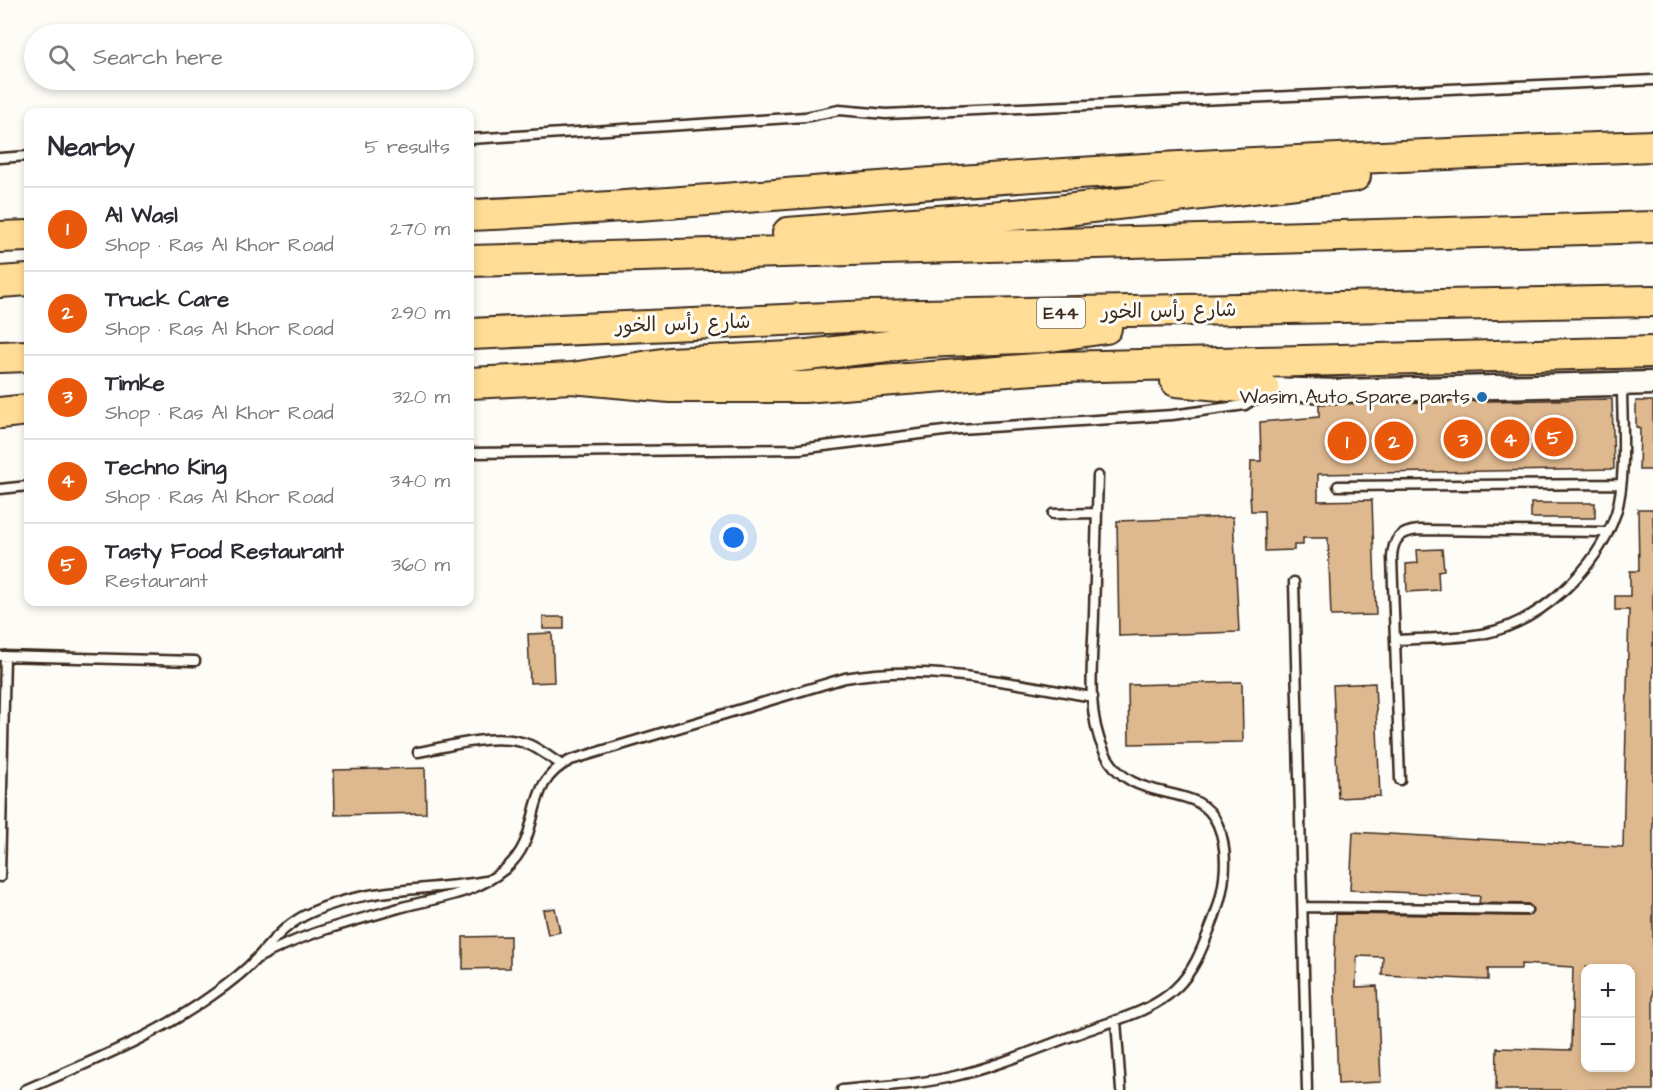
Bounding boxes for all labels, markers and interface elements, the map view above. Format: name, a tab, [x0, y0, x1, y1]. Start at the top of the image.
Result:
search box	[24, 24, 474, 90]
icon: search	[45, 41, 78, 74]
text: Search here	[93, 42, 223, 73]
text: Nearby	[48, 129, 135, 165]
text: 5 results	[365, 133, 450, 161]
text: Al Wasl	[105, 200, 178, 231]
text: 1	[66, 215, 69, 243]
text: 270 m	[390, 215, 450, 243]
text: Shop · Ras Al Khor Road	[105, 231, 334, 259]
text: Truck Care	[105, 284, 229, 315]
street label: شارع رأس الخور	[1099, 296, 1237, 326]
road number: E44	[1037, 298, 1085, 328]
text: 2	[62, 299, 73, 327]
text: 290 m	[391, 299, 450, 327]
street label: شارع رأس الخور	[613, 308, 751, 340]
text: Shop · Ras Al Khor Road	[105, 315, 334, 343]
text: Timke	[105, 368, 165, 399]
text: 3	[62, 383, 73, 411]
text: 320 m	[392, 383, 450, 411]
place label: Wasim Auto Spare parts	[1240, 383, 1470, 411]
marker: Wasim Auto Spare parts	[1475, 390, 1489, 404]
text: Shop · Ras Al Khor Road	[105, 399, 334, 427]
pin: 5	[1534, 414, 1574, 460]
pin: 3	[1444, 416, 1482, 462]
pin: 4	[1490, 416, 1530, 462]
pin: 1	[1328, 418, 1366, 464]
pin: 2	[1374, 418, 1414, 464]
text: Techno King	[105, 452, 227, 483]
text: 4	[61, 467, 74, 495]
text: 340 m	[390, 467, 450, 495]
text: Shop · Ras Al Khor Road	[105, 483, 334, 511]
your location	[719, 523, 748, 552]
text: Tasty Food Restaurant	[105, 536, 344, 567]
text: 5	[60, 551, 75, 579]
text: 360 m	[391, 551, 450, 579]
text: Restaurant	[105, 567, 208, 595]
map controls	[1581, 964, 1635, 1072]
button: +	[1581, 964, 1635, 1018]
button: −	[1581, 1018, 1635, 1072]

